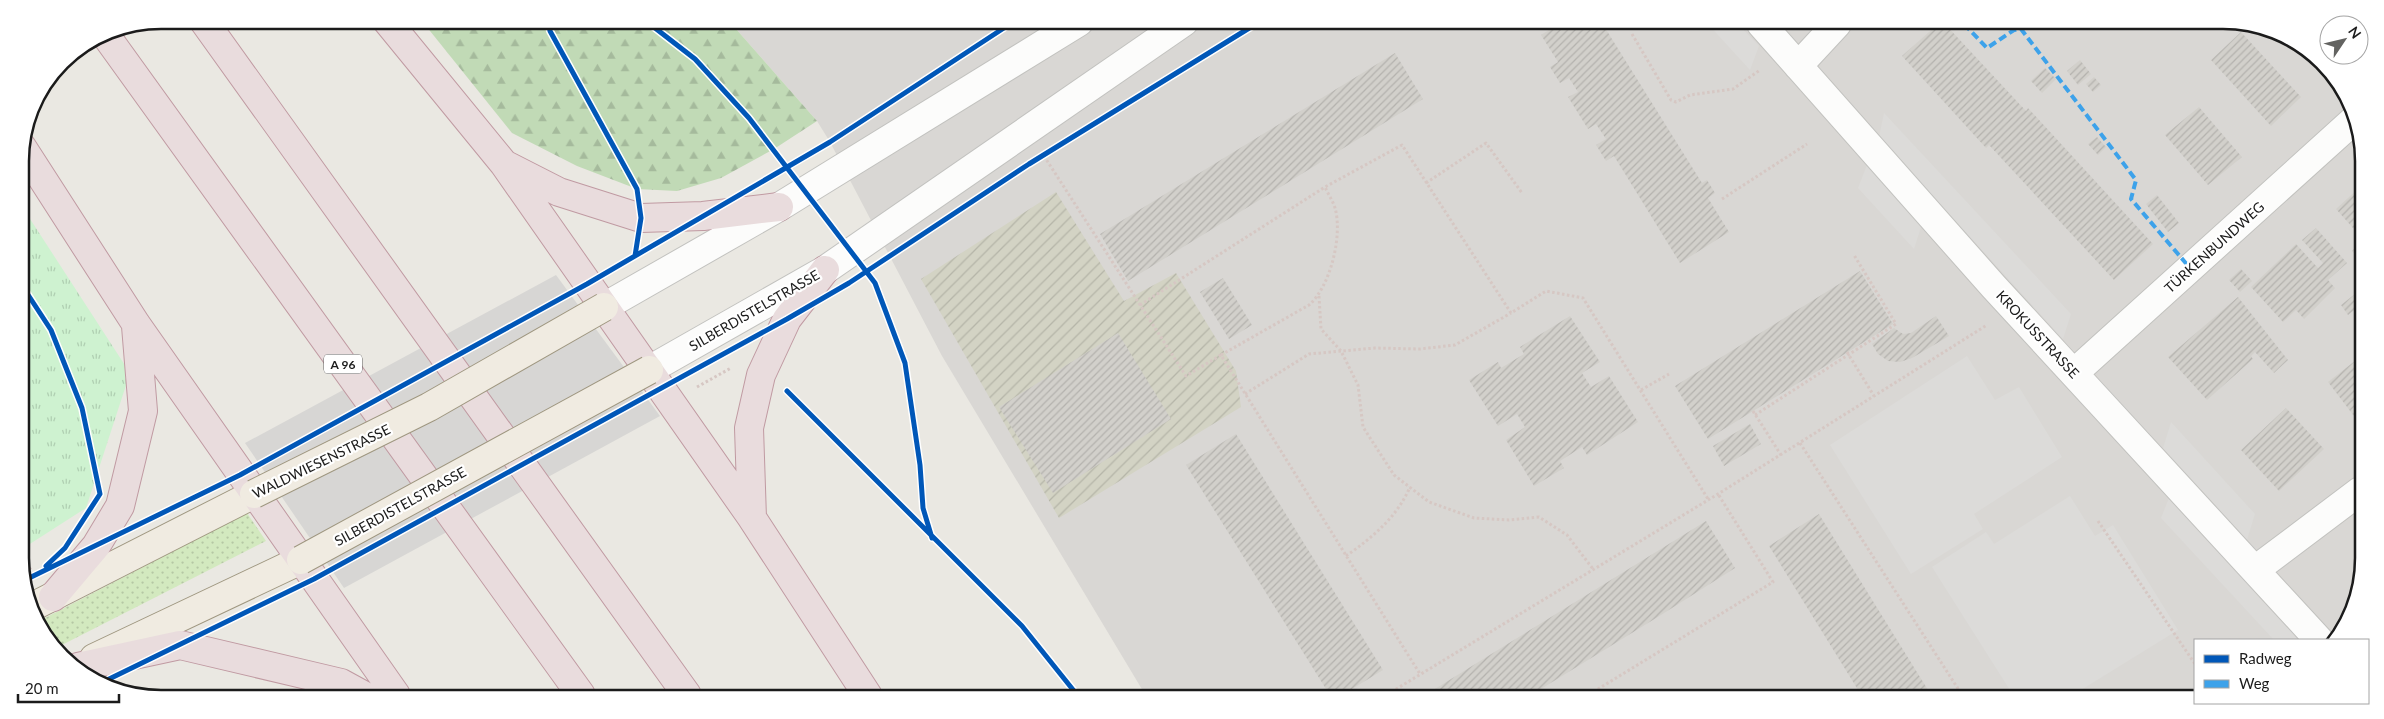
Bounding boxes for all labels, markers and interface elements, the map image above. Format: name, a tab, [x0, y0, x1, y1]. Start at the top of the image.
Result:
north arrow	[2319, 15, 2369, 65]
text: N	[2345, 23, 2365, 42]
street label: TÜRKENBUNDWEG	[2161, 198, 2267, 296]
street label: SILBERDISTELSTRASSE	[686, 266, 822, 354]
street label: KROKUSSTRASSE	[1993, 287, 2083, 381]
road number: A 96	[324, 354, 362, 374]
street label: WALDWIESENSTRASSE	[249, 420, 393, 502]
street label: SILBERDISTELSTRASSE	[331, 463, 469, 549]
legend	[2194, 639, 2369, 704]
text: Radweg	[2239, 649, 2292, 667]
scale bar	[18, 672, 119, 704]
text: Weg	[2239, 674, 2270, 692]
text: 20 m	[25, 679, 59, 697]

